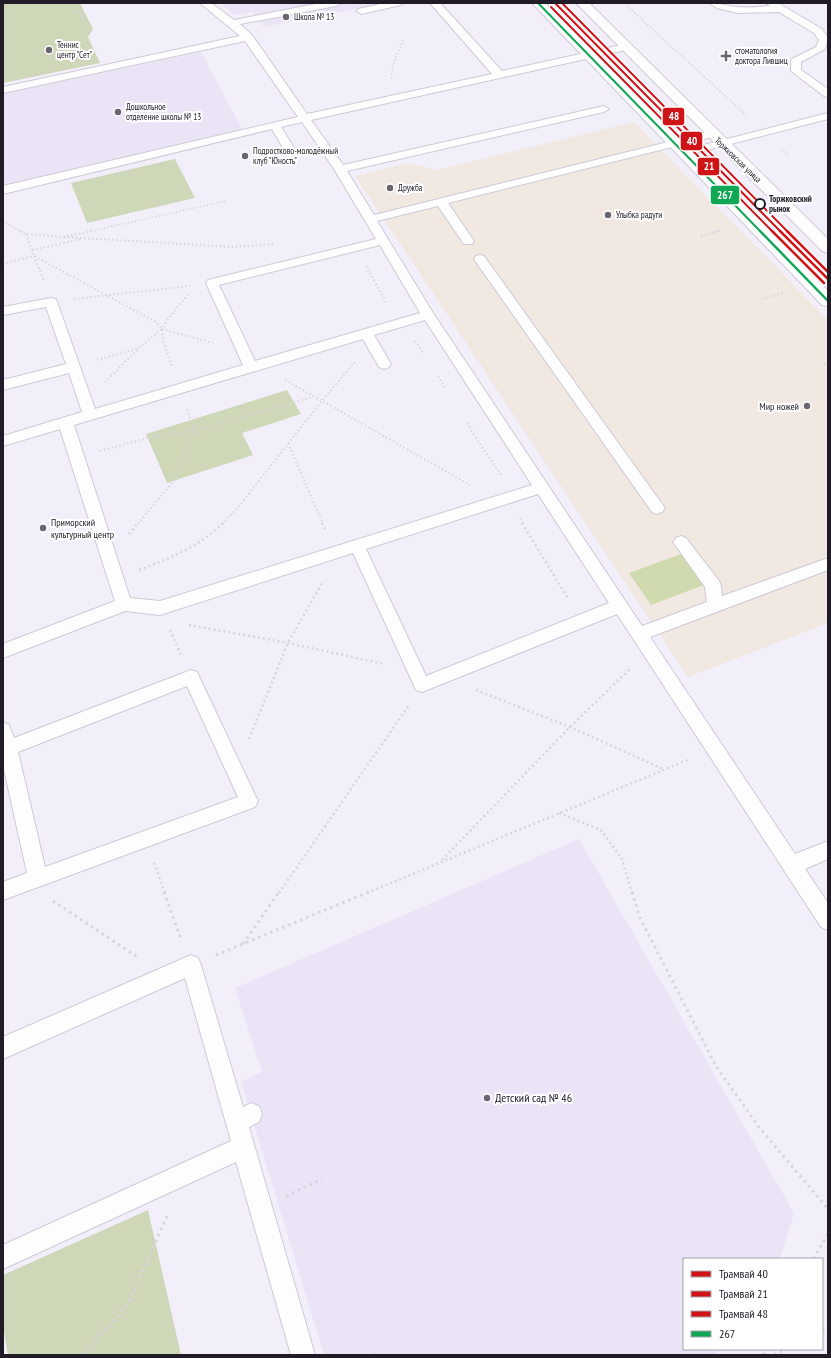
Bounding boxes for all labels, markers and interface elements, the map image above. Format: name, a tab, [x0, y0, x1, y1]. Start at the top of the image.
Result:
place label: Школа № 13	[294, 11, 334, 22]
marker: Школа № 13	[281, 12, 291, 22]
place label: Теннис центр "Сет"	[57, 39, 93, 60]
marker: Теннис центр "Сет"	[44, 45, 54, 55]
place label: стоматология доктора Лившиц	[735, 45, 788, 66]
marker: стоматология доктора Лившиц	[720, 50, 732, 62]
place label: Дошкольное отделение школы № 13	[126, 101, 201, 122]
marker: Дошкольное отделение школы № 13	[113, 107, 123, 117]
line badge: 48	[662, 107, 685, 126]
text: 48	[669, 109, 679, 123]
line badge: 40	[680, 131, 703, 151]
text: 40	[687, 134, 697, 148]
street label: Торжковская улица	[713, 135, 764, 185]
place label: Подростково-молодёжный клуб "Юность"	[253, 145, 338, 166]
marker: Подростково-молодёжный клуб "Юность"	[240, 151, 250, 161]
line badge: 21	[697, 157, 720, 176]
text: 21	[704, 159, 714, 173]
place label: Дружба	[398, 182, 423, 193]
marker: Дружба	[385, 183, 395, 193]
line badge: 267	[710, 185, 740, 205]
text: 267	[717, 188, 733, 202]
place label: Торжковский рынок	[769, 193, 812, 214]
marker: Торжковский рынок	[754, 198, 766, 210]
place label: Улыбка радуги	[616, 209, 662, 220]
marker: Улыбка радуги	[603, 210, 613, 220]
place label: Мир ножей	[759, 400, 799, 413]
marker: Мир ножей	[802, 401, 812, 411]
place label: Приморский культурный центр	[51, 516, 114, 541]
marker: Приморский культурный центр	[38, 523, 48, 533]
place label: Детский сад № 46	[495, 1090, 572, 1105]
marker: Детский сад № 46	[482, 1093, 492, 1103]
legend	[683, 1258, 823, 1350]
text: Трамвай 40	[719, 1266, 768, 1281]
text: Трамвай 21	[719, 1286, 768, 1301]
text: Трамвай 48	[719, 1306, 768, 1321]
text: 267	[719, 1326, 735, 1341]

